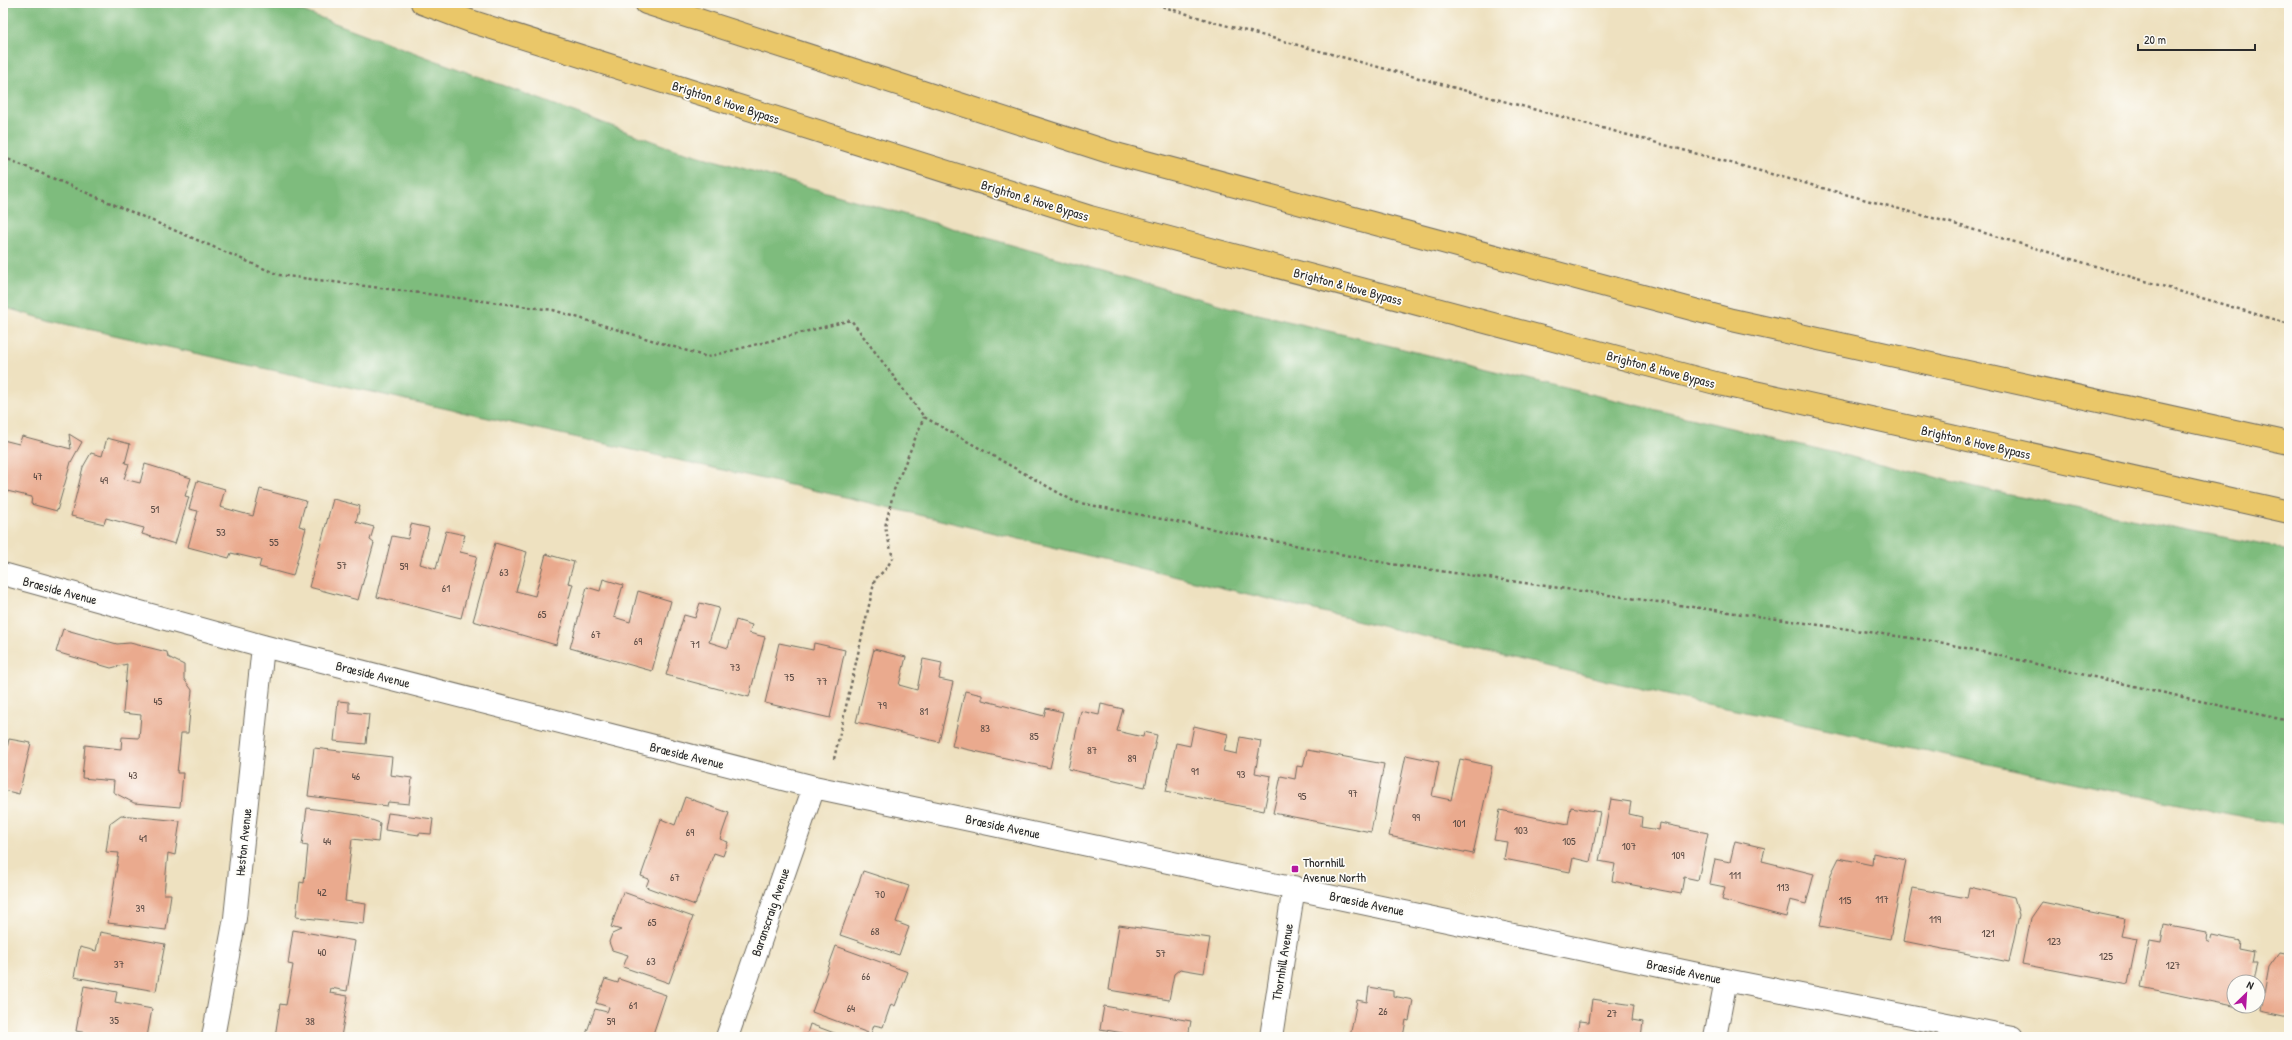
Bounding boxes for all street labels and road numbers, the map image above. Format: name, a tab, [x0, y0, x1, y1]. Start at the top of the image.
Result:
street label: Brighton & Hove Bypass	[670, 76, 782, 128]
street label: Brighton & Hove Bypass	[979, 175, 1091, 225]
street label: Brighton & Hove Bypass	[1292, 263, 1404, 309]
street label: Brighton & Hove Bypass	[1605, 346, 1717, 392]
street label: Brighton & Hove Bypass	[1920, 421, 2032, 463]
street label: Braeside Avenue	[21, 571, 99, 609]
street label: Braeside Avenue	[334, 656, 412, 692]
street label: Braeside Avenue	[648, 737, 726, 773]
street label: Heston Avenue	[231, 807, 255, 877]
street label: Braeside Avenue	[964, 809, 1042, 843]
street label: Baranscraig Avenue	[746, 865, 794, 959]
street label: Braeside Avenue	[1328, 886, 1406, 920]
street label: Thornhill Avenue	[1267, 922, 1297, 1002]
street label: Braeside Avenue	[1645, 954, 1723, 988]

